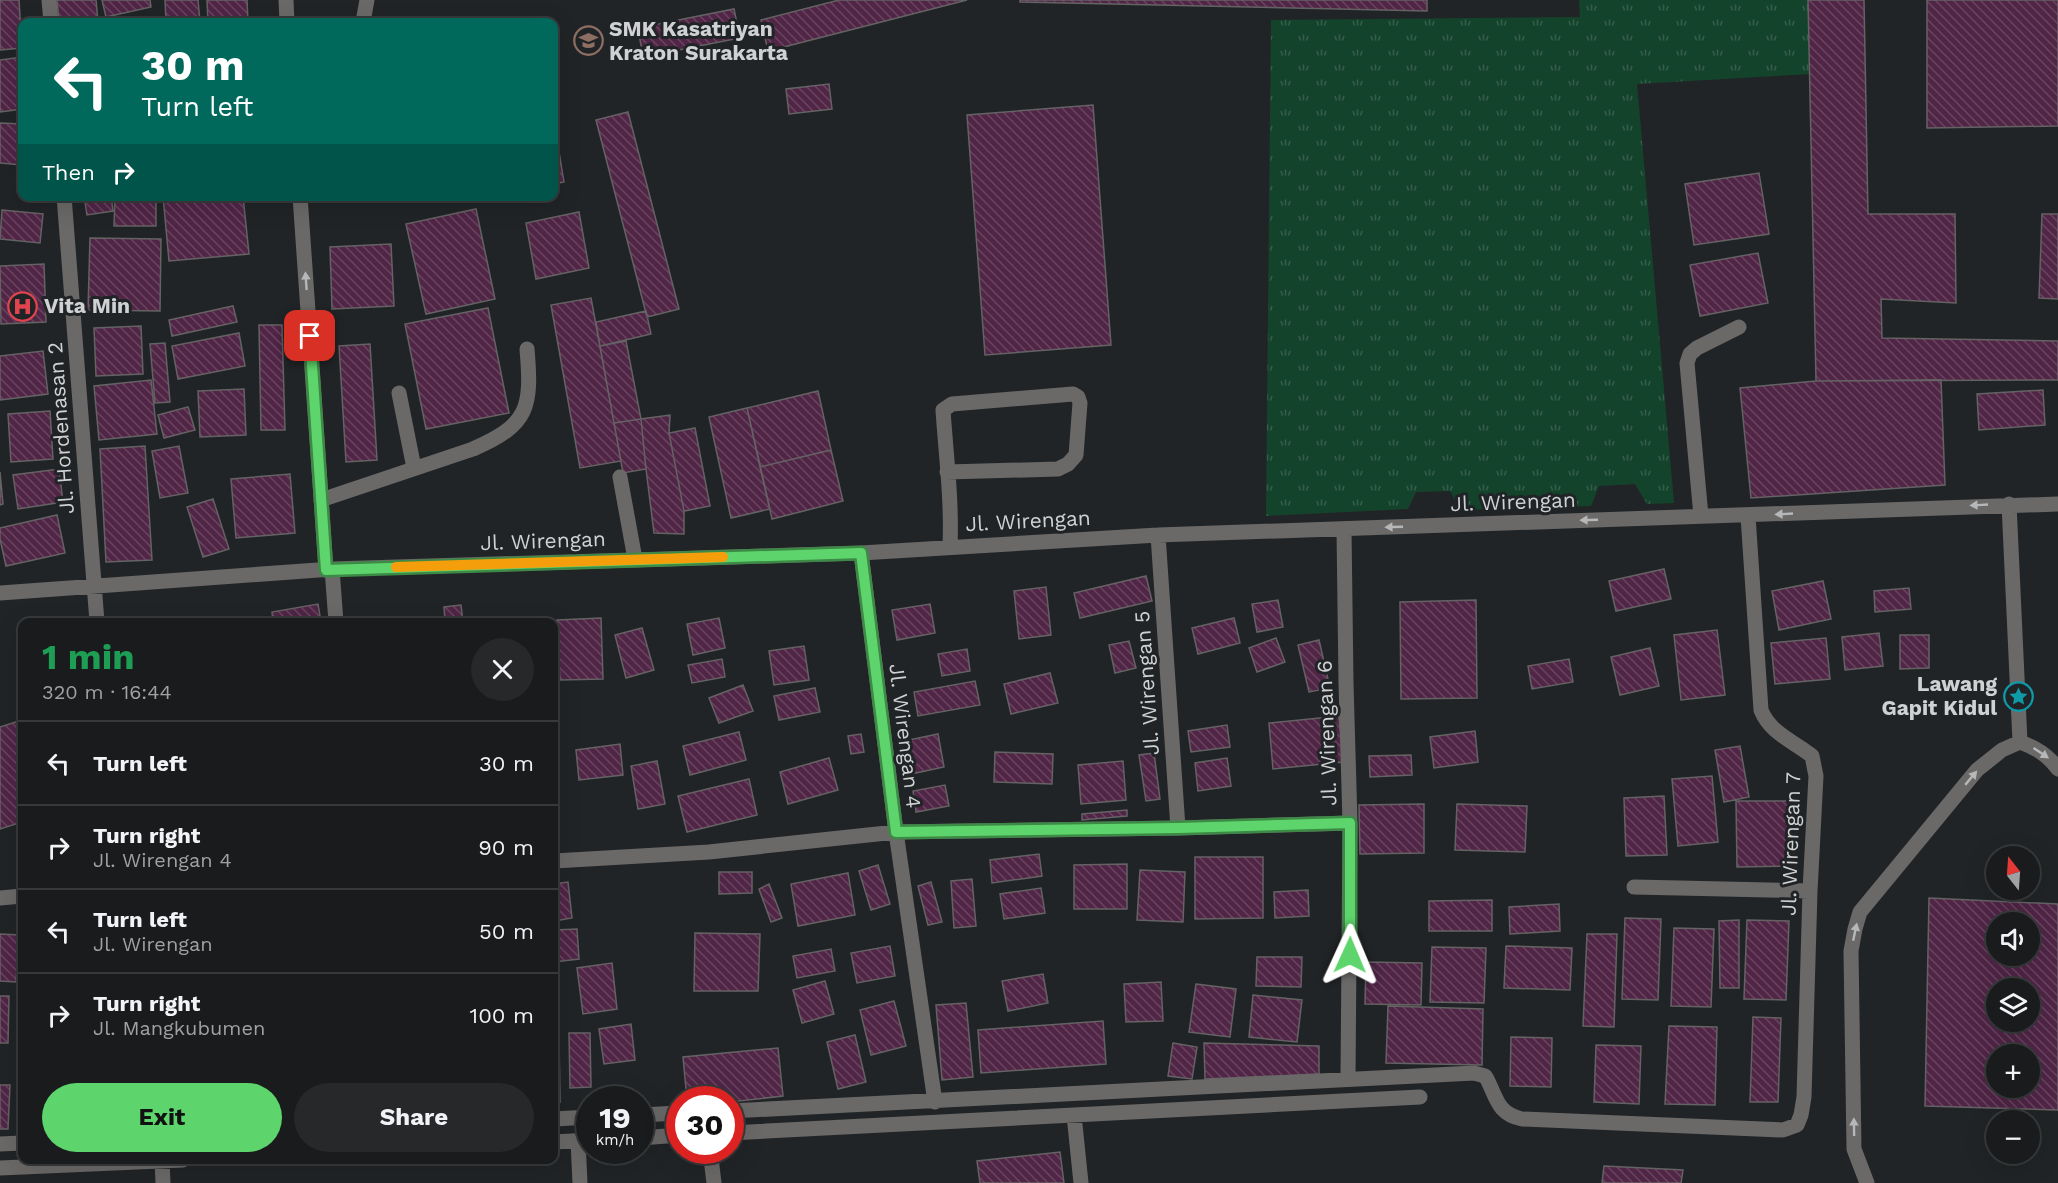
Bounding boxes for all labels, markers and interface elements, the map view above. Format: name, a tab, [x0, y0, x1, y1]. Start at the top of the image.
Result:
place label: SMK Kasatriyan Kraton Surakarta	[609, 16, 789, 65]
school or university icon: SMK Kasatriyan Kraton Surakarta	[572, 25, 604, 57]
text: 30 m	[141, 41, 245, 90]
icon: left	[42, 42, 120, 120]
text: Turn left	[141, 91, 253, 123]
icon: right	[107, 156, 140, 189]
text: Then	[42, 160, 95, 185]
one-way arrow	[301, 271, 311, 290]
hospital icon: Vita Min	[7, 290, 39, 322]
place label: Vita Min	[44, 293, 130, 318]
pin	[284, 310, 335, 361]
icon: arrive	[293, 319, 326, 352]
street label: Jl. Hordenasan 2	[42, 341, 79, 515]
street label: Jl. Wirengan	[1450, 487, 1576, 516]
one-way arrow	[1969, 501, 1988, 510]
street label: Jl. Wirengan	[965, 505, 1091, 536]
one-way arrow	[1774, 509, 1793, 519]
one-way arrow	[1579, 515, 1598, 524]
one-way arrow	[1384, 523, 1403, 532]
street label: Jl. Wirengan	[480, 526, 606, 555]
street label: Jl. Wirengan 5	[1129, 610, 1164, 756]
text: 1 min	[42, 636, 134, 678]
button: close	[471, 638, 534, 701]
street label: Jl. Wirengan 6	[1311, 660, 1342, 806]
street label: Jl. Wirengan 4	[884, 662, 927, 810]
place label: Lawang Gapit Kidul	[1882, 671, 1997, 720]
text: 320 m · 16:44	[42, 680, 172, 704]
place icon: Lawang Gapit Kidul	[2002, 680, 2034, 712]
icon: left	[42, 747, 75, 780]
one-way arrow	[2032, 747, 2048, 759]
text: Turn left	[93, 751, 187, 776]
text: 30 m	[479, 751, 534, 776]
one-way arrow	[1964, 770, 1977, 786]
street label: Jl. Wirengan 7	[1776, 772, 1806, 916]
text: Turn right	[93, 823, 200, 848]
icon: right	[42, 831, 75, 864]
text: 90 m	[478, 835, 534, 860]
north arrow	[1986, 846, 2040, 900]
map controls	[1986, 846, 2040, 1164]
text: Jl. Wirengan 4	[93, 848, 232, 872]
text: Turn left	[93, 907, 187, 932]
button: sound	[1986, 912, 2040, 966]
icon: left	[42, 915, 75, 948]
text: 50 m	[479, 919, 534, 944]
position arrow	[1318, 923, 1382, 987]
one-way arrow	[1850, 923, 1860, 942]
text: Jl. Wirengan	[93, 932, 213, 956]
button: layers	[1986, 978, 2040, 1032]
text: Turn right	[93, 991, 200, 1016]
icon: right	[42, 999, 75, 1032]
text: 100 m	[470, 1003, 534, 1028]
text: Jl. Mangkubumen	[93, 1016, 265, 1040]
button: +	[1986, 1044, 2040, 1098]
button: Exit	[42, 1083, 282, 1152]
button: Share	[294, 1083, 534, 1152]
speed limit sign: 30	[666, 1086, 744, 1164]
text: 19	[599, 1100, 631, 1135]
button: −	[1986, 1110, 2040, 1164]
one-way arrow	[1849, 1117, 1859, 1136]
text: km/h	[596, 1131, 634, 1149]

